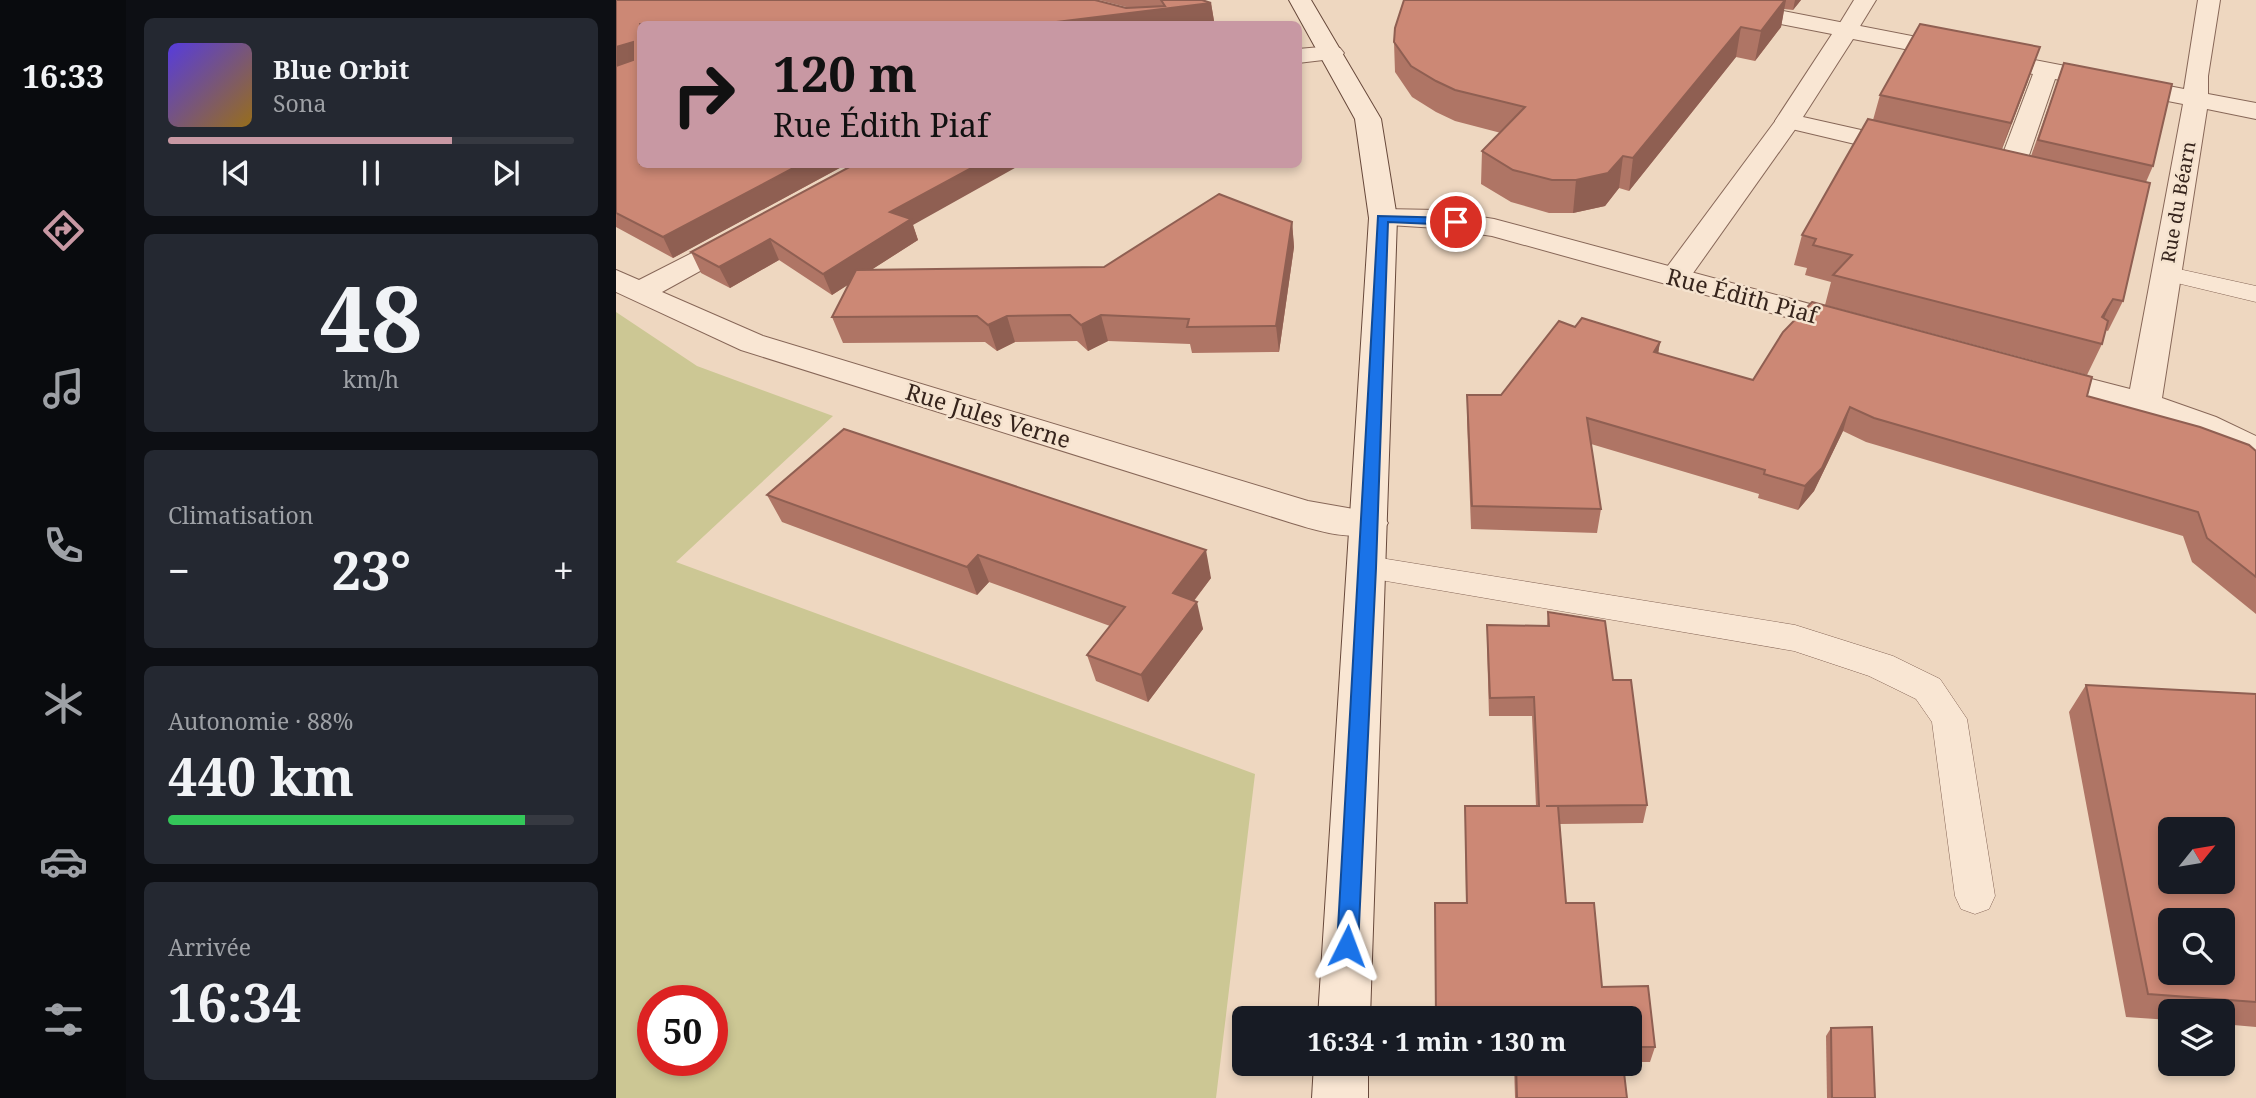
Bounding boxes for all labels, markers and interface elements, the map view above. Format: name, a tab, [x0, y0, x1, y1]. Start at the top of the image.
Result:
text: 120 m	[773, 40, 917, 106]
icon: right	[658, 49, 749, 140]
text: Blue Orbit	[273, 51, 409, 87]
text: 16:33	[22, 54, 104, 97]
text: Sona	[273, 87, 327, 119]
text: Rue Édith Piaf	[773, 103, 989, 146]
street label: Rue du Béarn	[2155, 139, 2201, 265]
icon: previous	[217, 154, 255, 192]
icon: pause	[352, 154, 390, 192]
icon: next	[487, 154, 525, 192]
pin	[1426, 192, 1486, 252]
icon: arrive	[1437, 203, 1475, 241]
icon: directions	[39, 206, 88, 255]
text: 48	[320, 255, 422, 379]
street label: Rue Édith Piaf	[1663, 259, 1824, 331]
text: km/h	[343, 363, 399, 395]
icon: music	[39, 364, 88, 413]
street label: Rue Jules Verne	[902, 375, 1075, 455]
text: Climatisation	[168, 499, 314, 531]
icon: phone	[39, 521, 88, 570]
text: 23°	[332, 534, 411, 605]
text: −	[168, 544, 190, 596]
text: +	[553, 544, 574, 596]
icon: climate	[39, 679, 88, 728]
text: Autonomie · 88%	[168, 705, 353, 737]
text: 440 km	[168, 740, 354, 811]
north arrow	[2158, 817, 2235, 894]
map controls	[2158, 817, 2235, 1076]
icon: car	[39, 837, 88, 886]
button: search	[2158, 908, 2235, 985]
position arrow	[1310, 909, 1384, 983]
text: Arrivée	[168, 931, 251, 963]
text: 16:34	[168, 966, 301, 1037]
speed limit sign: 50	[637, 985, 728, 1076]
icon: filters	[39, 995, 88, 1044]
button: layers	[2158, 999, 2235, 1076]
text: 16:34 · 1 min · 130 m	[1307, 1023, 1567, 1059]

